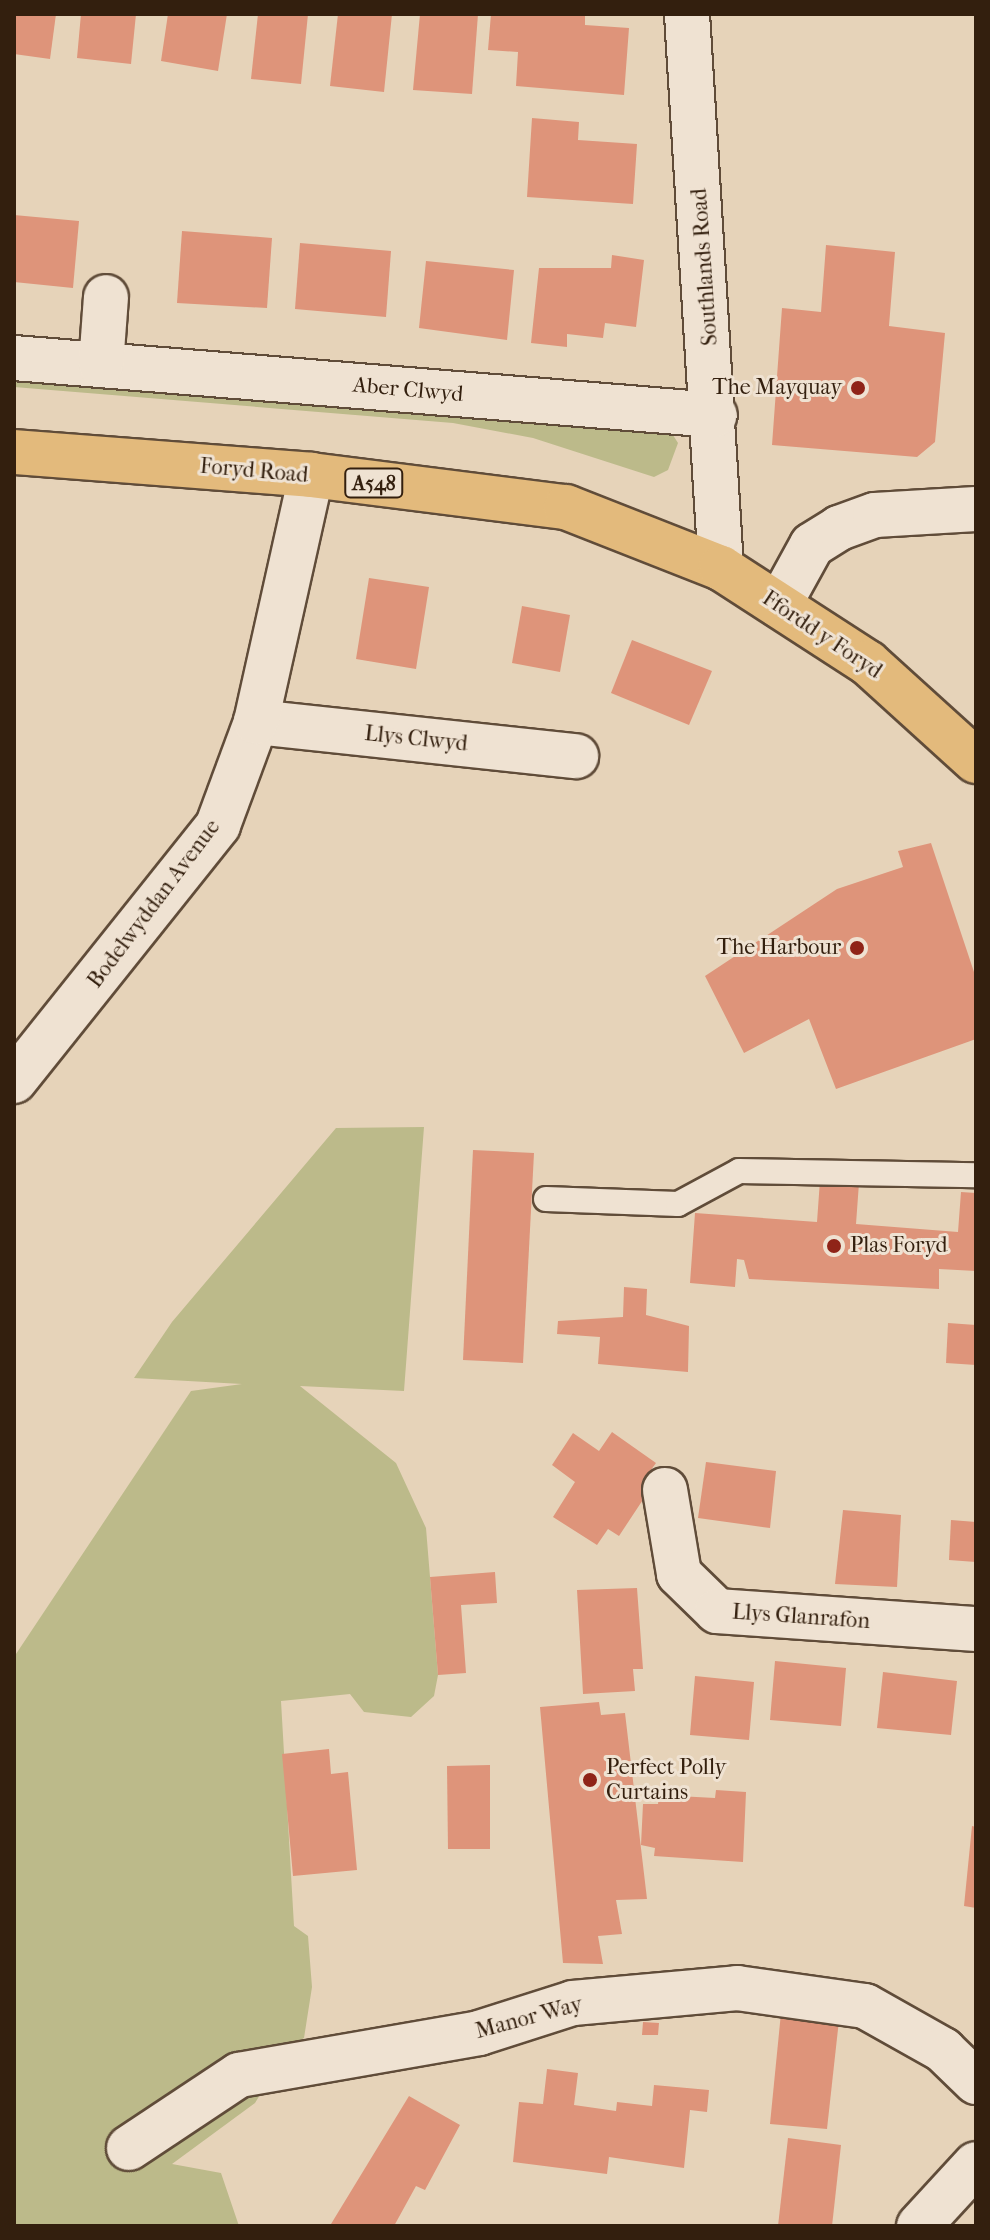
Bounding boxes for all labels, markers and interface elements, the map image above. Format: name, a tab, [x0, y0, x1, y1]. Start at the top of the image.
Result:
street label: Southlands Road	[686, 187, 724, 347]
street label: Aber Clwyd	[352, 372, 464, 408]
place label: The Mayquay	[712, 375, 842, 401]
marker: The Mayquay	[849, 379, 867, 397]
street label: Foryd Road	[199, 453, 309, 489]
road number: A548	[344, 467, 404, 499]
street label: Ffordd y Foryd	[757, 585, 887, 685]
street label: Llys Clwyd	[363, 720, 469, 758]
street label: Bodelwyddan Avenue	[82, 815, 226, 993]
place label: The Harbour	[717, 935, 841, 961]
marker: The Harbour	[848, 939, 866, 957]
place label: Plas Foryd	[850, 1233, 947, 1259]
marker: Plas Foryd	[825, 1237, 843, 1255]
street label: Llys Glanrafon	[731, 1599, 871, 1635]
place label: Perfect Polly Curtains	[606, 1754, 726, 1806]
marker: Perfect Polly Curtains	[581, 1771, 599, 1789]
street label: Manor Way	[473, 1991, 585, 2045]

